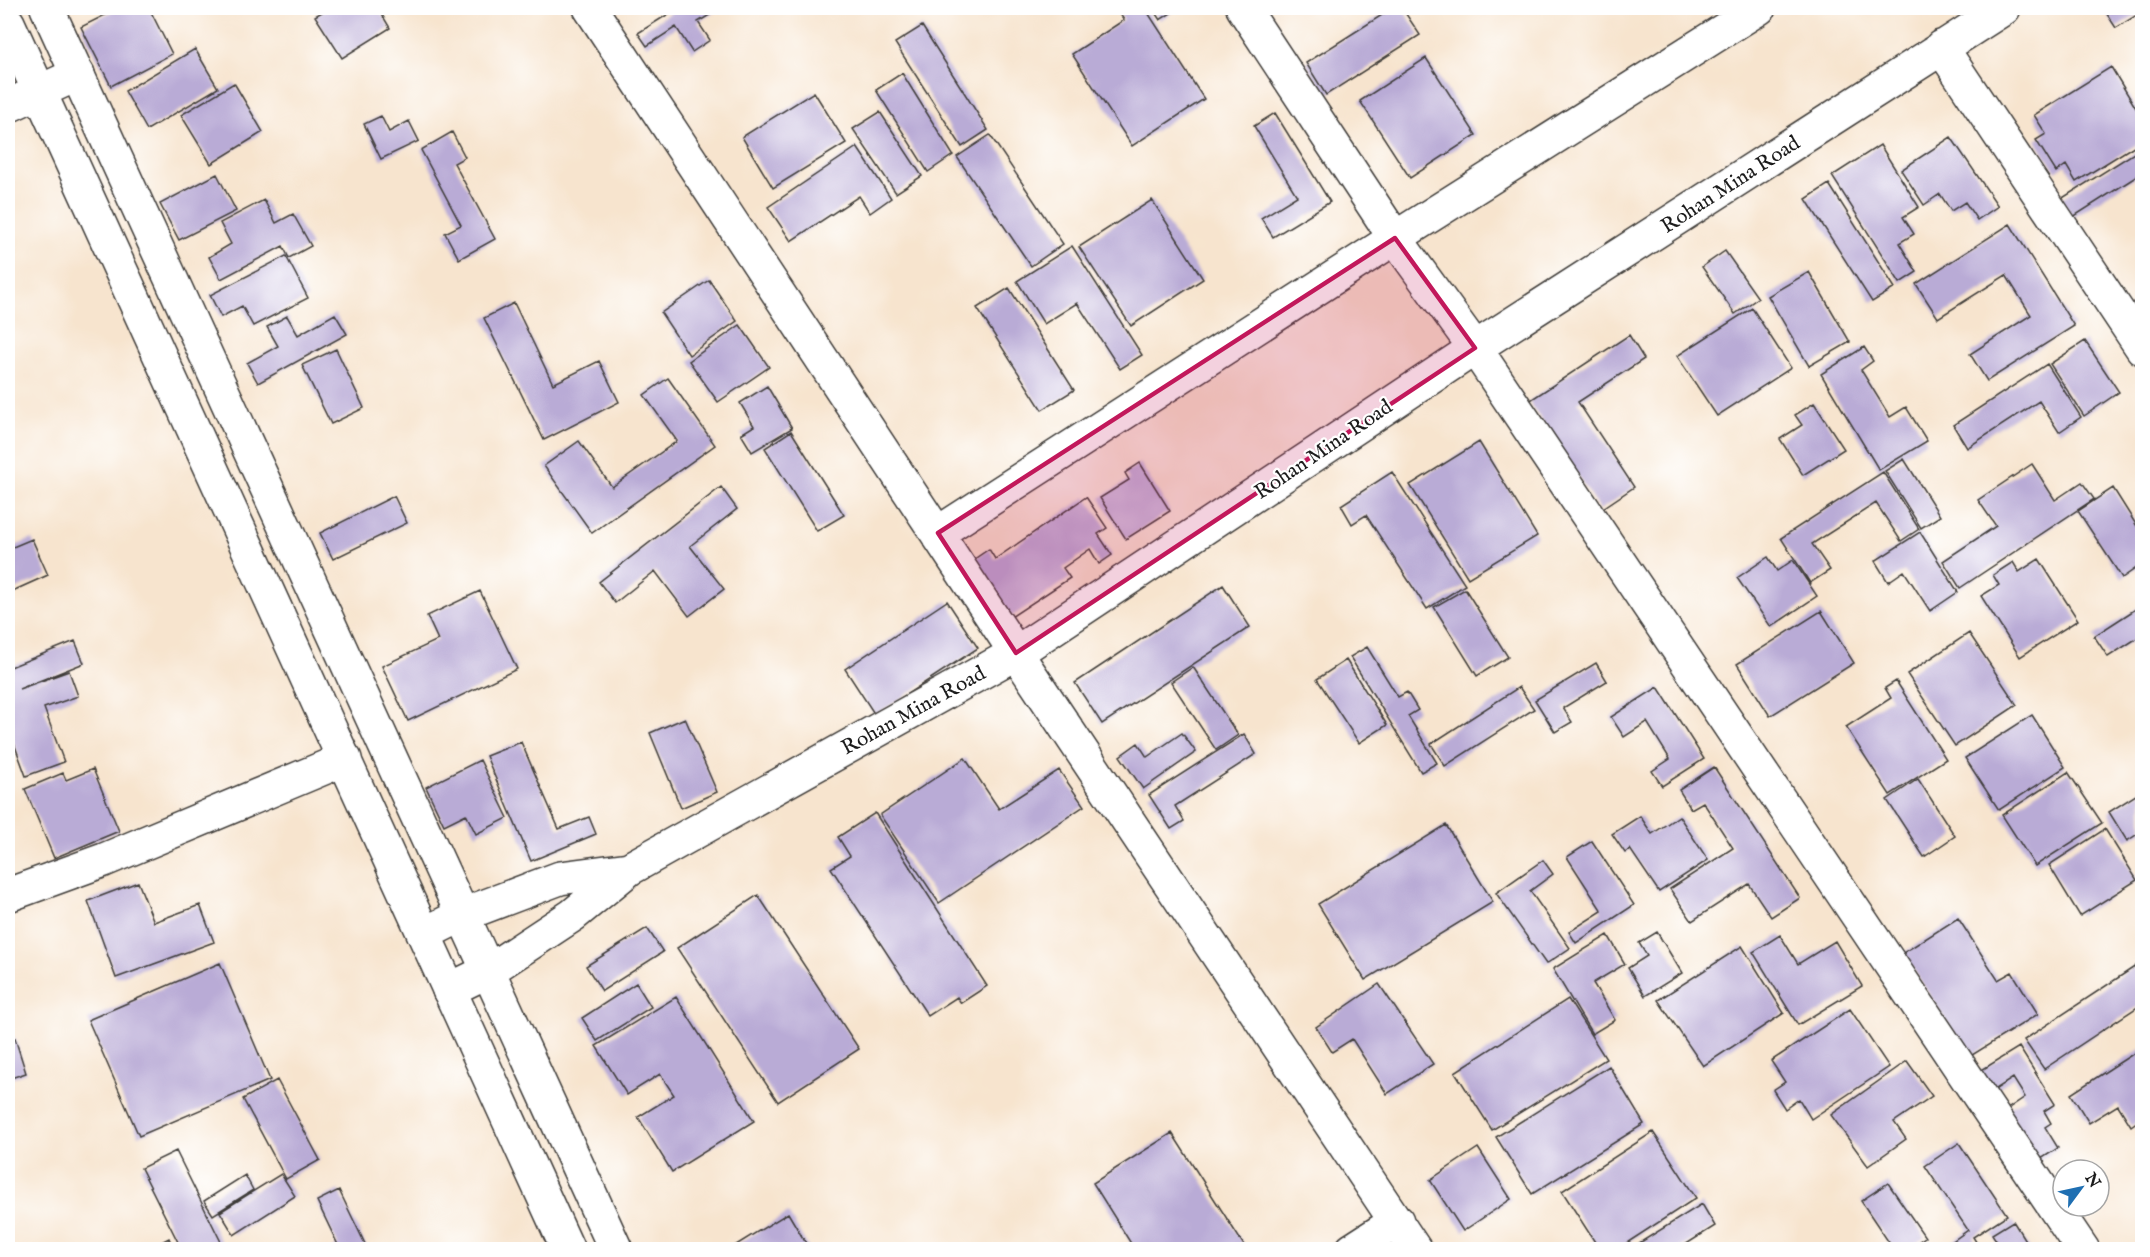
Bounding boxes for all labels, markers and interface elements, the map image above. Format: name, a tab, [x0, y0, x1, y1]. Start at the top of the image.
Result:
street label: Rohan Mina Road	[1656, 130, 1806, 240]
street label: Rohan Mina Road	[1250, 394, 1399, 506]
street label: Rohan Mina Road	[837, 660, 991, 762]
north arrow	[2051, 1158, 2111, 1218]
text: N	[2079, 1169, 2104, 1192]

